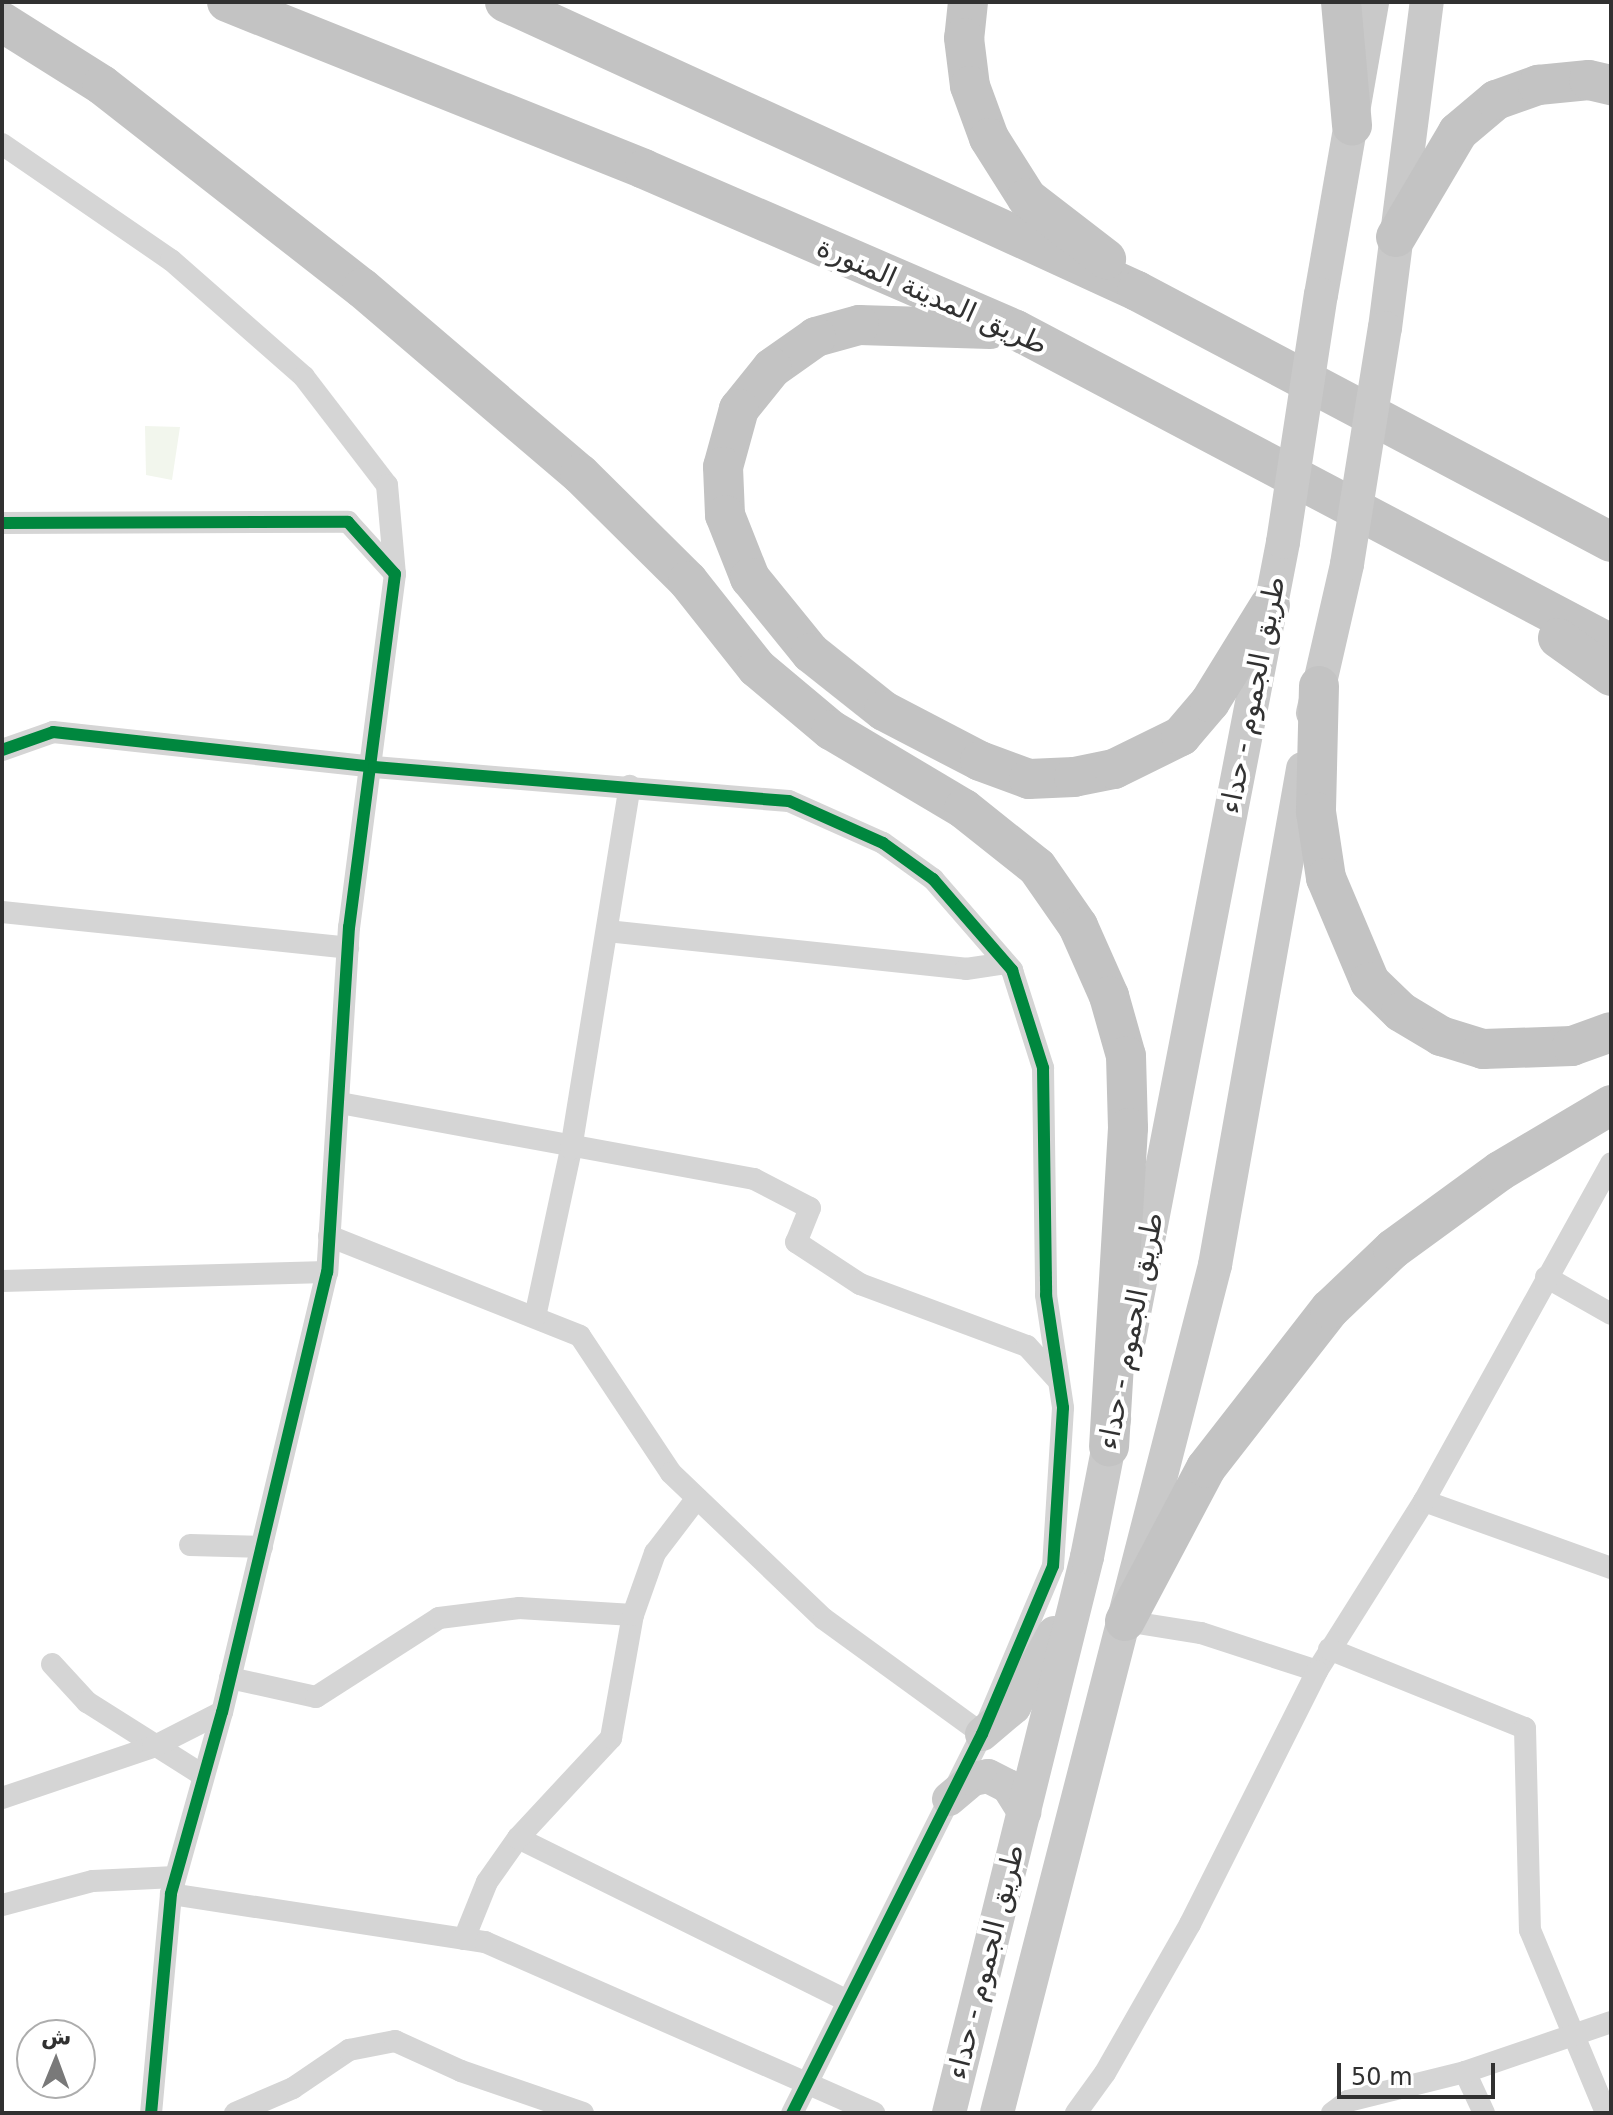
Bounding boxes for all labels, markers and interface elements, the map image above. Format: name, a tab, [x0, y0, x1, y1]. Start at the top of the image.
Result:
street label: طريق المدينة المنورة	[812, 230, 1052, 362]
street label: طريق الجموم - حداء	[1214, 574, 1292, 816]
street label: طريق الجموم - حداء	[1092, 1210, 1170, 1452]
street label: طريق الجموم - حداء	[941, 1841, 1031, 2083]
north arrow	[16, 2019, 96, 2099]
text: ش	[41, 2024, 72, 2049]
scale bar	[1341, 2047, 1499, 2097]
text: 50 m	[1351, 2063, 1413, 2091]

